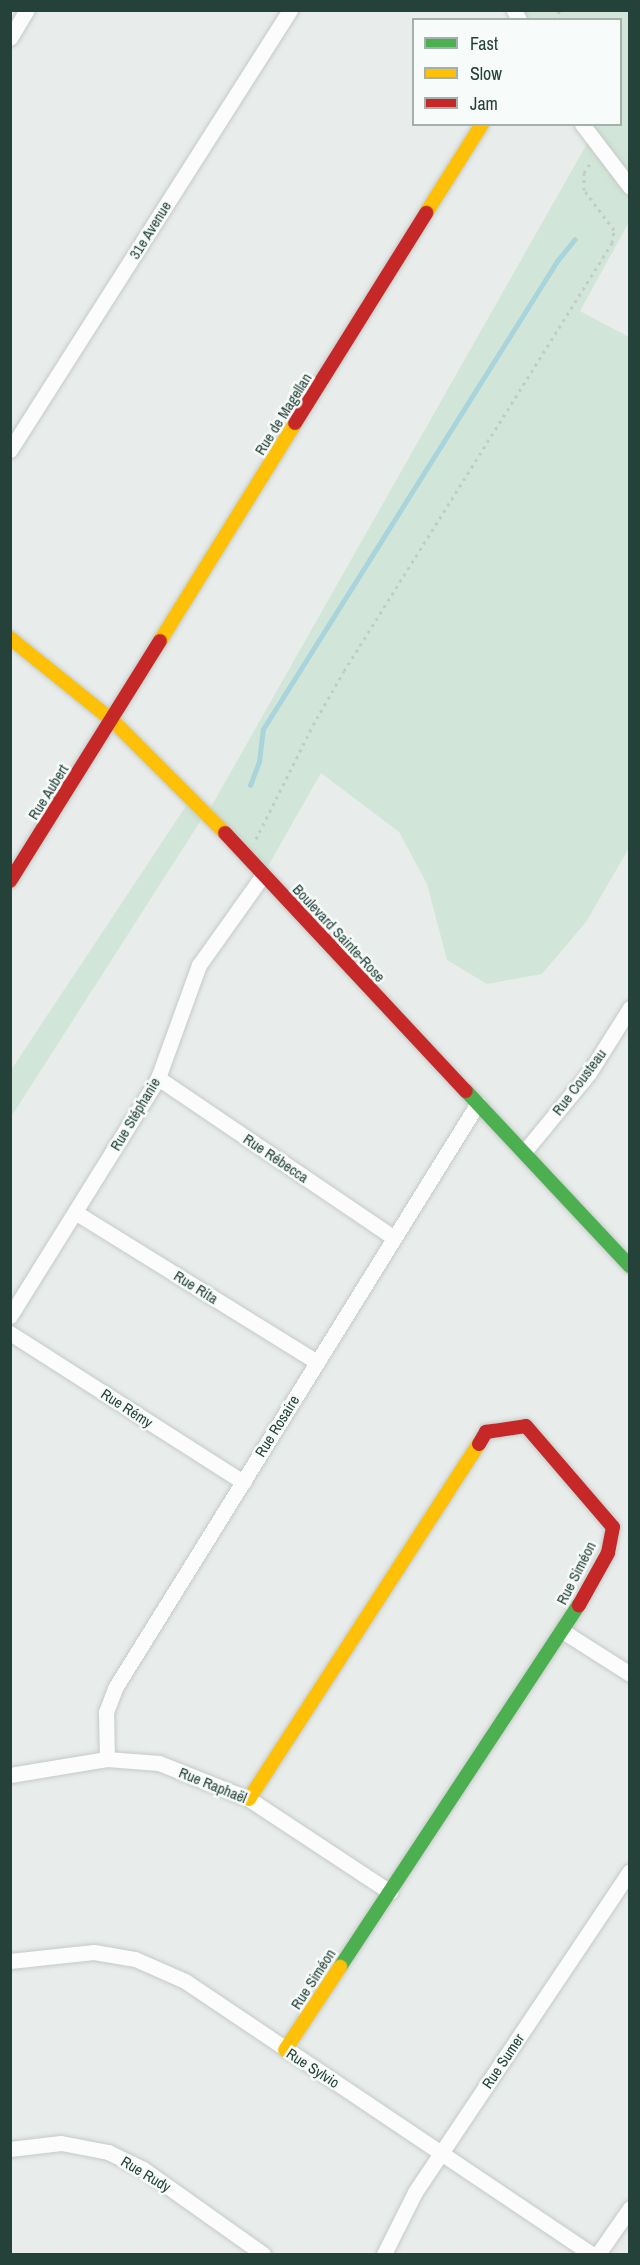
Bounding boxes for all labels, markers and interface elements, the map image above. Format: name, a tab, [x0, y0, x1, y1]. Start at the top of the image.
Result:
legend	[412, 18, 622, 126]
text: Fast	[470, 31, 498, 56]
text: Slow	[470, 61, 502, 86]
text: Jam	[470, 91, 498, 116]
street label: 31e Avenue	[125, 197, 175, 263]
street label: Rue de Magellan	[251, 370, 315, 458]
street label: Rue Aubert	[24, 761, 72, 823]
street label: Boulevard Sainte-Rose	[289, 880, 389, 986]
street label: Rue Cousteau	[548, 1045, 610, 1119]
street label: Rue Stéphanie	[106, 1074, 164, 1154]
street label: Rue Rébecca	[240, 1130, 312, 1186]
street label: Rue Rita	[171, 1267, 221, 1307]
street label: Rue Rémy	[98, 1385, 156, 1431]
street label: Rue Rosaire	[251, 1392, 303, 1460]
street label: Rue Siméon	[552, 1538, 600, 1608]
street label: Rue Raphaël	[176, 1763, 250, 1807]
street label: Rue Siméon	[287, 1945, 339, 2013]
street label: Rue Sumer	[478, 2030, 528, 2092]
street label: Rue Sylvio	[283, 2044, 343, 2092]
street label: Rue Rudy	[118, 2152, 174, 2196]

